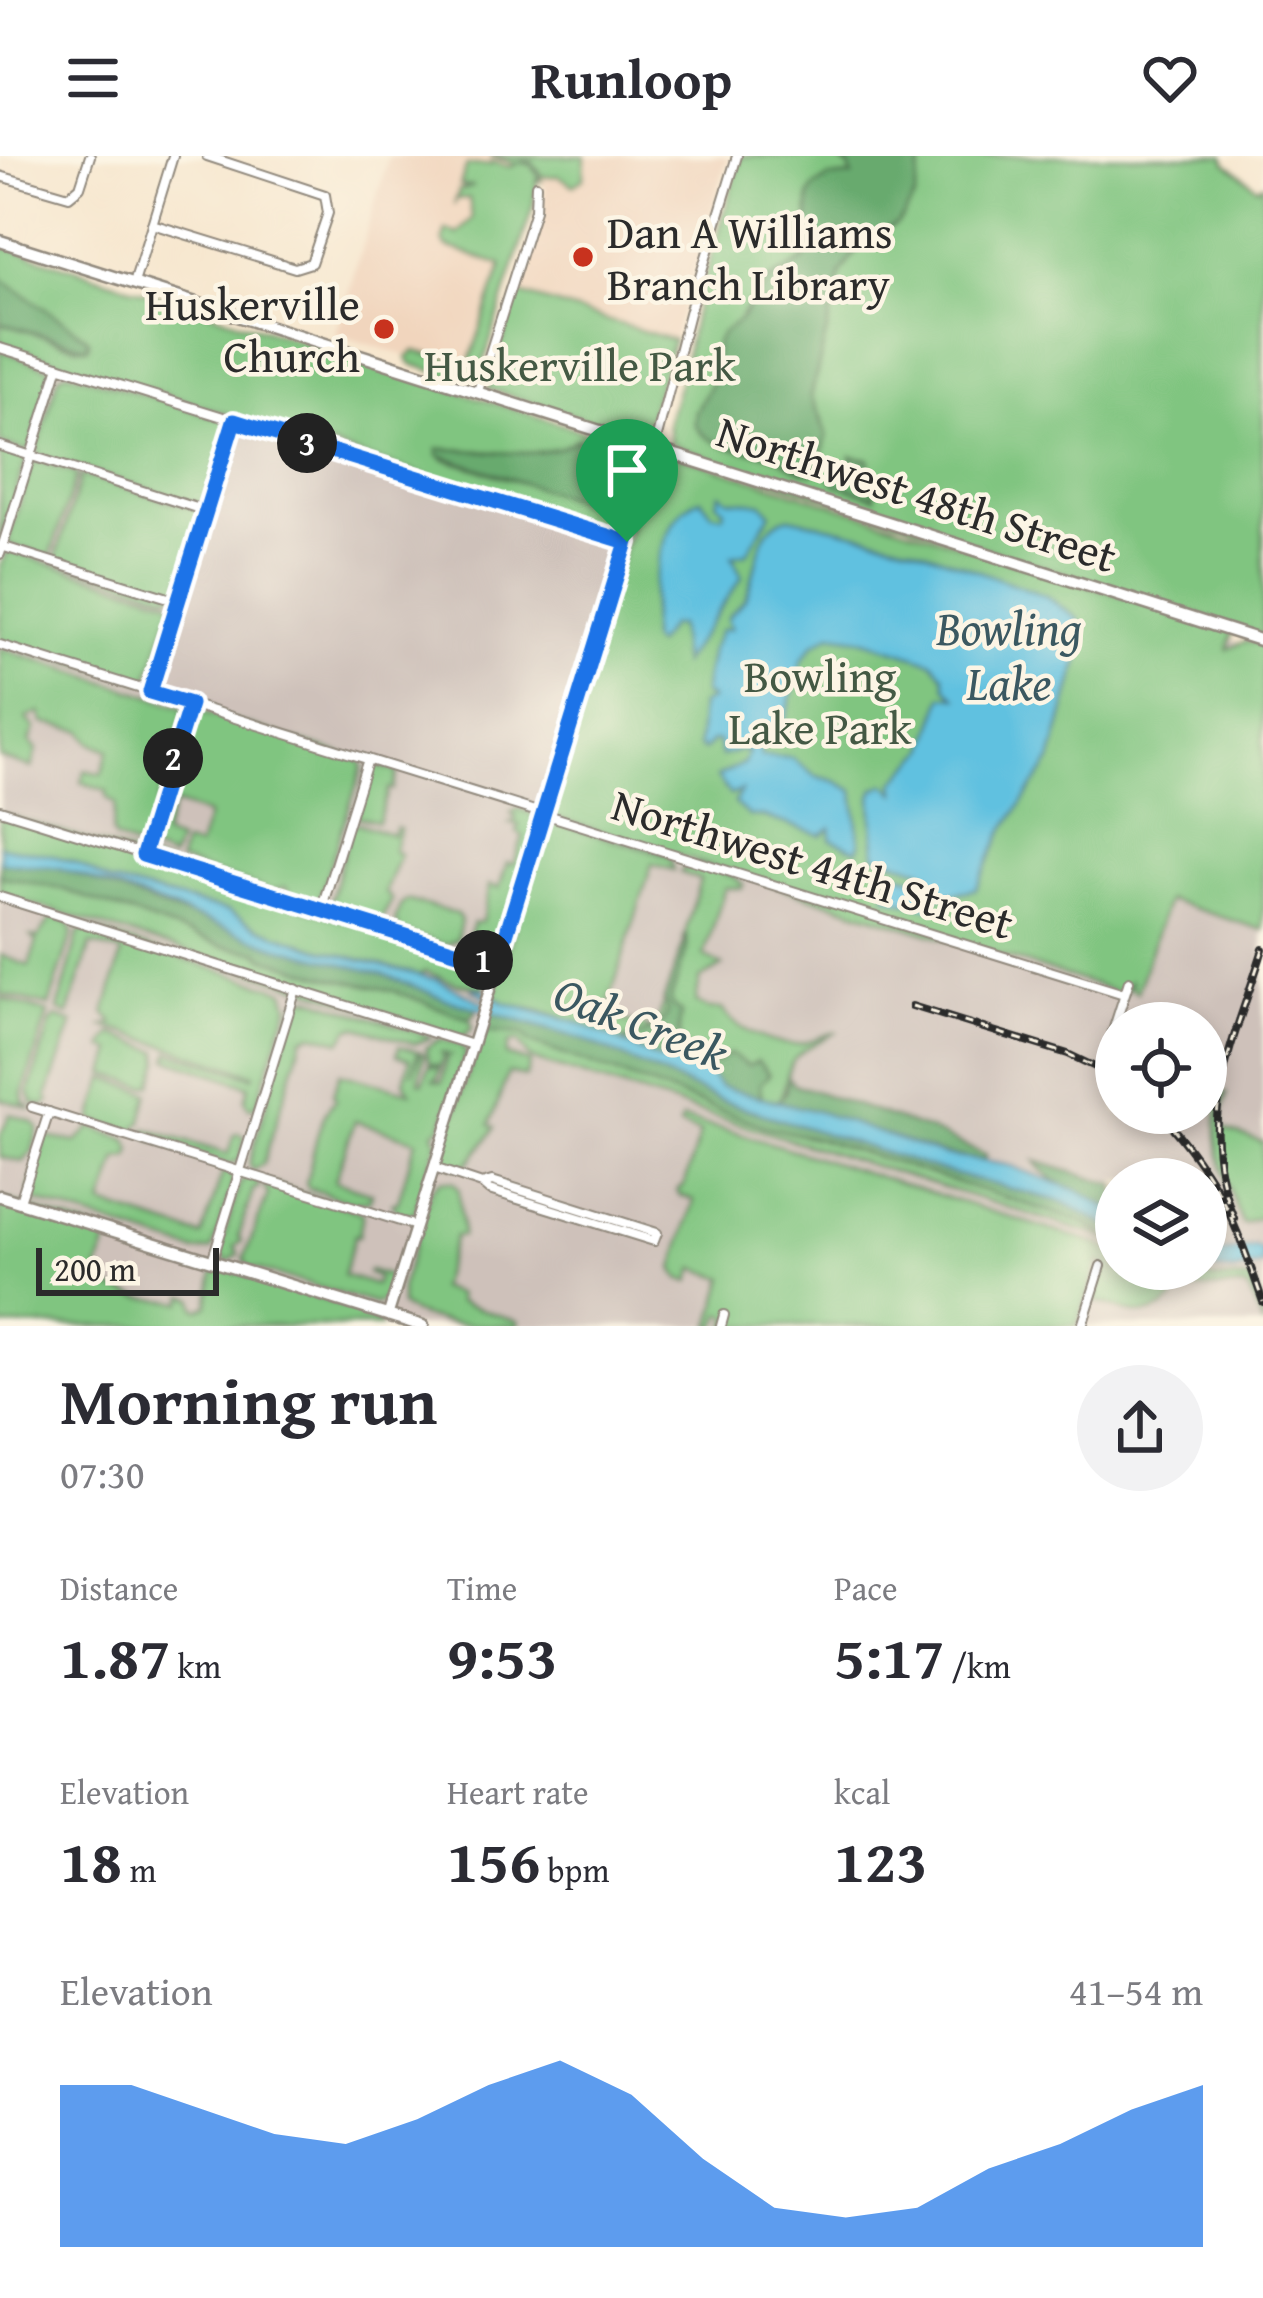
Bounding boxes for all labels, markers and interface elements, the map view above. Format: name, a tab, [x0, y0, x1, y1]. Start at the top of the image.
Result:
text: Runloop	[531, 39, 732, 118]
icon: menu	[60, 45, 126, 111]
icon: heart	[1137, 45, 1203, 111]
place label: Dan A Williams Branch Library	[607, 199, 893, 316]
marker: Dan A Williams Branch Library	[570, 244, 596, 270]
place label: Huskerville Church	[145, 271, 360, 388]
marker: Huskerville Church	[371, 316, 397, 342]
park label: Huskerville Park	[424, 332, 736, 397]
street label: Northwest 48th Street	[709, 398, 1125, 588]
pin: 3	[277, 413, 337, 473]
text: 3	[298, 419, 316, 467]
pin	[576, 419, 678, 542]
icon: arrive	[594, 437, 660, 503]
water label: Bowling Lake	[935, 592, 1082, 718]
park label: Bowling Lake Park	[728, 643, 912, 760]
pin: 2	[143, 728, 203, 788]
text: 2	[164, 734, 182, 782]
street label: Northwest 44th Street	[605, 771, 1022, 955]
pin: 1	[453, 930, 513, 990]
text: 1	[474, 936, 492, 984]
water label: Oak Creek	[544, 956, 739, 1088]
map controls	[1095, 1002, 1227, 1290]
button: locate	[1095, 1002, 1227, 1134]
button: layers	[1095, 1158, 1227, 1290]
scale bar	[36, 1242, 219, 1295]
text: 200 m	[54, 1245, 136, 1293]
text: Morning run	[60, 1351, 437, 1448]
button: share	[1077, 1365, 1203, 1491]
text: 07:30	[60, 1445, 145, 1502]
text: Distance	[60, 1564, 178, 1612]
text: Time	[447, 1564, 517, 1612]
text: Pace	[834, 1564, 897, 1612]
text: 1.87	[60, 1612, 170, 1700]
text: 9:53	[447, 1612, 557, 1700]
text: 5:17	[834, 1612, 944, 1700]
text: km	[170, 1642, 221, 1690]
text: /km	[944, 1642, 1011, 1690]
text: Elevation	[60, 1768, 189, 1816]
text: Heart rate	[447, 1768, 589, 1816]
text: kcal	[834, 1768, 890, 1816]
text: 18	[60, 1816, 122, 1904]
text: 156	[447, 1816, 540, 1904]
text: 123	[834, 1816, 927, 1904]
text: m	[122, 1846, 156, 1894]
text: bpm	[540, 1846, 609, 1894]
text: Elevation	[60, 1962, 213, 2019]
text: 41–54 m	[1069, 1962, 1203, 2019]

